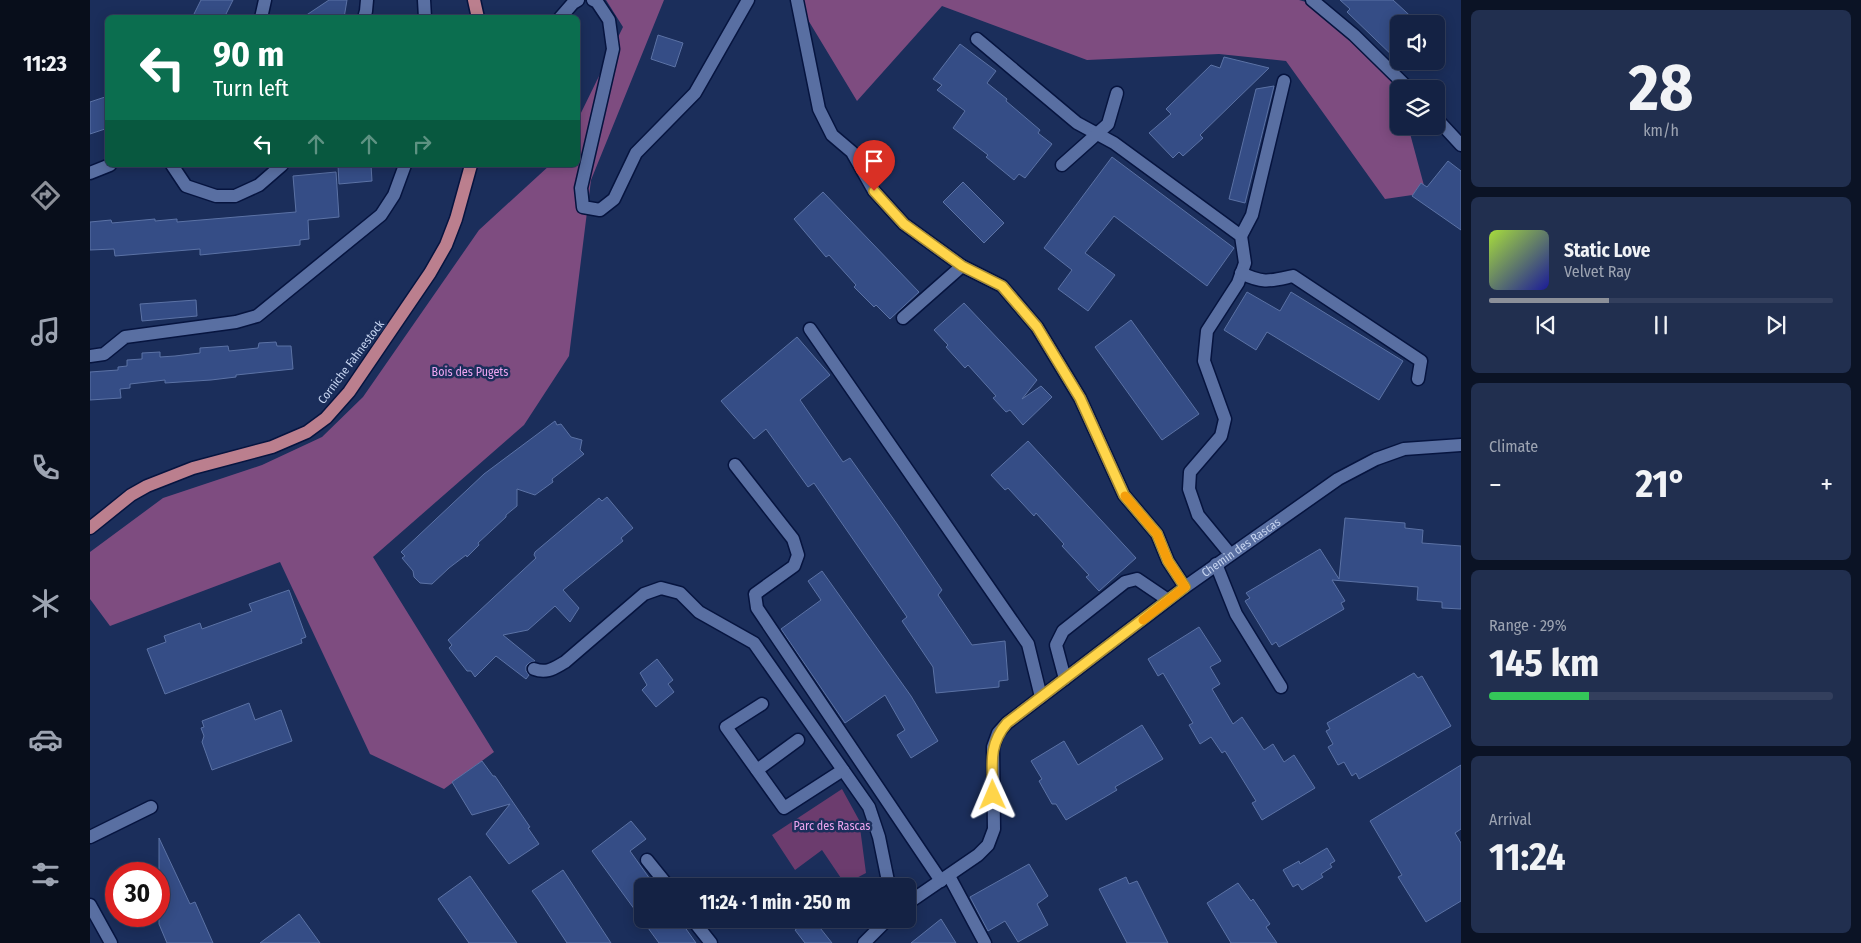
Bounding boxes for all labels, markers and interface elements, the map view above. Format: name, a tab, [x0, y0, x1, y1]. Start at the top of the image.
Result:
map controls	[1390, 15, 1445, 135]
button: sound	[1390, 15, 1445, 70]
text: 90 m	[213, 33, 284, 75]
icon: left	[130, 35, 195, 100]
text: 28	[1629, 49, 1693, 127]
text: 11:23	[23, 50, 67, 77]
text: Turn left	[213, 75, 289, 102]
button: layers	[1390, 80, 1445, 135]
text: km/h	[1643, 121, 1679, 140]
icon: left	[249, 130, 277, 158]
icon: ahead	[302, 130, 330, 158]
icon: ahead	[355, 130, 383, 158]
icon: right	[408, 130, 436, 158]
pin	[853, 140, 895, 191]
icon: arrive	[860, 147, 888, 175]
icon: directions	[28, 178, 63, 213]
text: Static Love	[1564, 239, 1651, 262]
text: Velvet Ray	[1564, 262, 1631, 281]
icon: previous	[1532, 311, 1560, 339]
icon: pause	[1647, 311, 1675, 339]
icon: next	[1762, 311, 1790, 339]
icon: music	[28, 314, 63, 349]
street label: Corniche Fahnestock	[315, 317, 387, 406]
park label: Bois des Pugets	[432, 365, 508, 379]
text: Climate	[1489, 437, 1538, 456]
icon: phone	[28, 450, 63, 485]
text: 21°	[1636, 461, 1686, 507]
text: −	[1489, 468, 1502, 501]
text: +	[1820, 468, 1833, 501]
street label: Chemin des Rascas	[1199, 515, 1283, 580]
icon: climate	[28, 586, 63, 621]
text: Range · 29%	[1489, 616, 1567, 635]
text: 145 km	[1489, 640, 1599, 686]
icon: car	[28, 722, 63, 757]
position arrow	[966, 768, 1018, 820]
text: Arrival	[1489, 810, 1531, 829]
park label: Parc des Rascas	[794, 819, 870, 833]
text: 11:24	[1489, 834, 1566, 880]
icon: filters	[28, 857, 63, 892]
speed limit sign: 30	[105, 862, 170, 927]
text: 11:24 · 1 min · 250 m	[699, 891, 851, 914]

